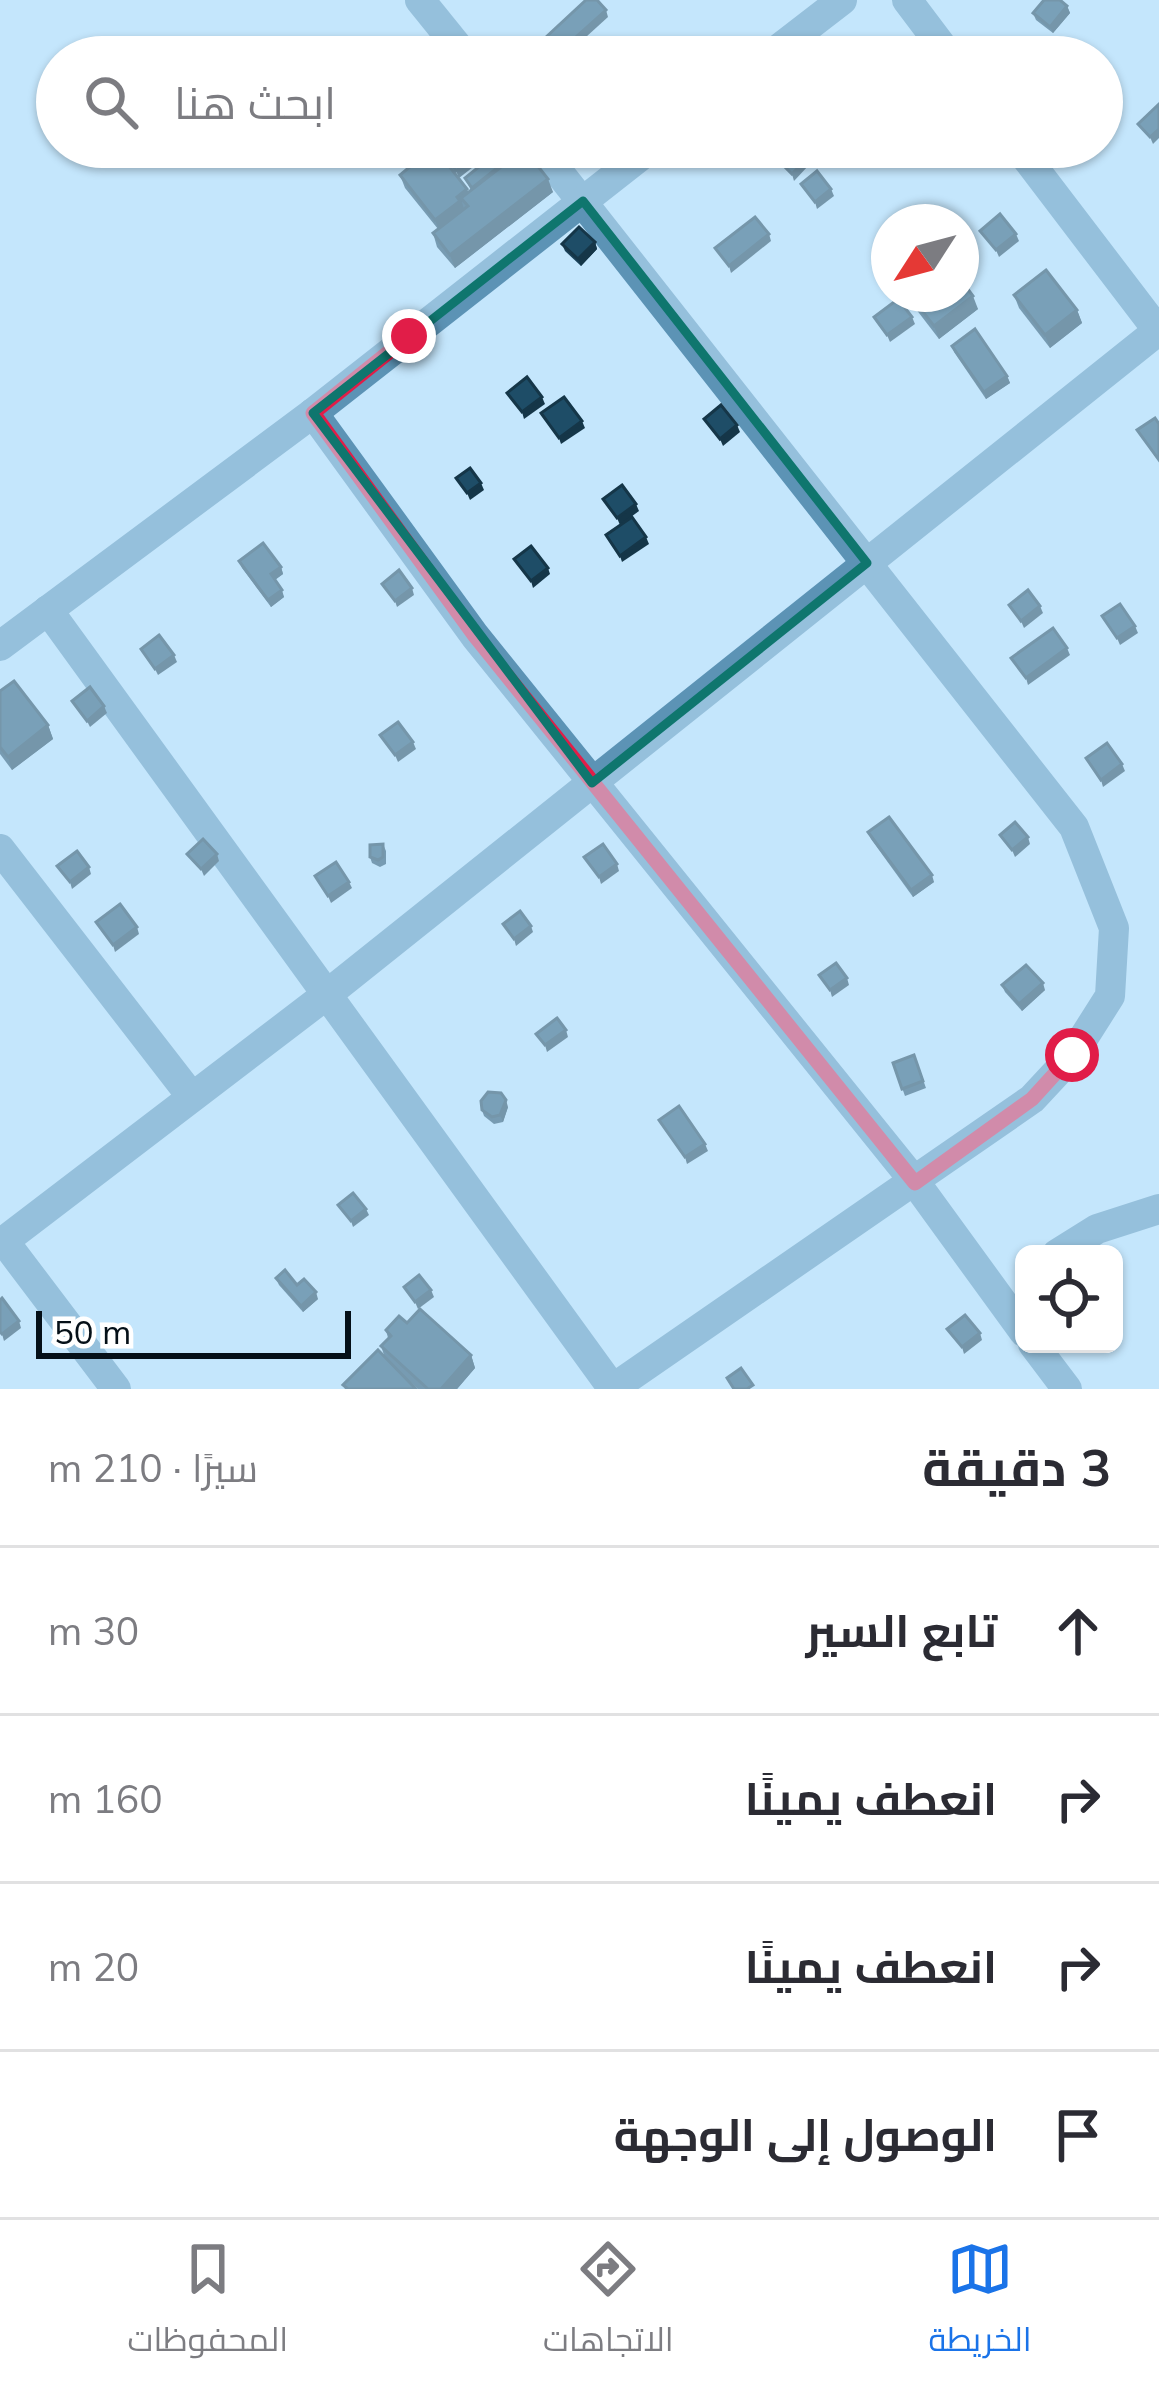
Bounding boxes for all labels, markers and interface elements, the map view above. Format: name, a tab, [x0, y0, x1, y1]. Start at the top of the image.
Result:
search box	[36, 36, 1123, 168]
icon: search	[78, 69, 144, 135]
text: ابحث هنا	[174, 74, 336, 130]
north arrow	[871, 204, 979, 312]
route end	[382, 309, 436, 363]
route start	[1045, 1028, 1099, 1082]
map controls	[1015, 1245, 1123, 1353]
button: locate	[1015, 1245, 1123, 1353]
scale bar	[36, 1305, 351, 1358]
text: 50 m	[54, 1311, 131, 1352]
text: 3 دقيقة	[922, 1435, 1111, 1499]
text: سيرًا · 210 m	[48, 1443, 258, 1492]
icon: ahead	[1045, 1598, 1111, 1664]
text: تابع السير	[806, 1602, 997, 1658]
text: 30 m	[48, 1606, 139, 1655]
icon: right	[1045, 1766, 1111, 1832]
text: انعطف يمينًا	[745, 1770, 997, 1826]
text: 160 m	[48, 1774, 163, 1823]
icon: right	[1045, 1934, 1111, 2000]
text: انعطف يمينًا	[745, 1938, 997, 1994]
text: 20 m	[48, 1942, 139, 1991]
icon: arrive	[1045, 2102, 1111, 2168]
text: الوصول إلى الوجهة	[614, 2106, 997, 2162]
tab: المحفوظات	[127, 2236, 288, 2370]
tab: الاتجاهات	[543, 2236, 674, 2370]
tab: الخريطة	[929, 2236, 1032, 2370]

